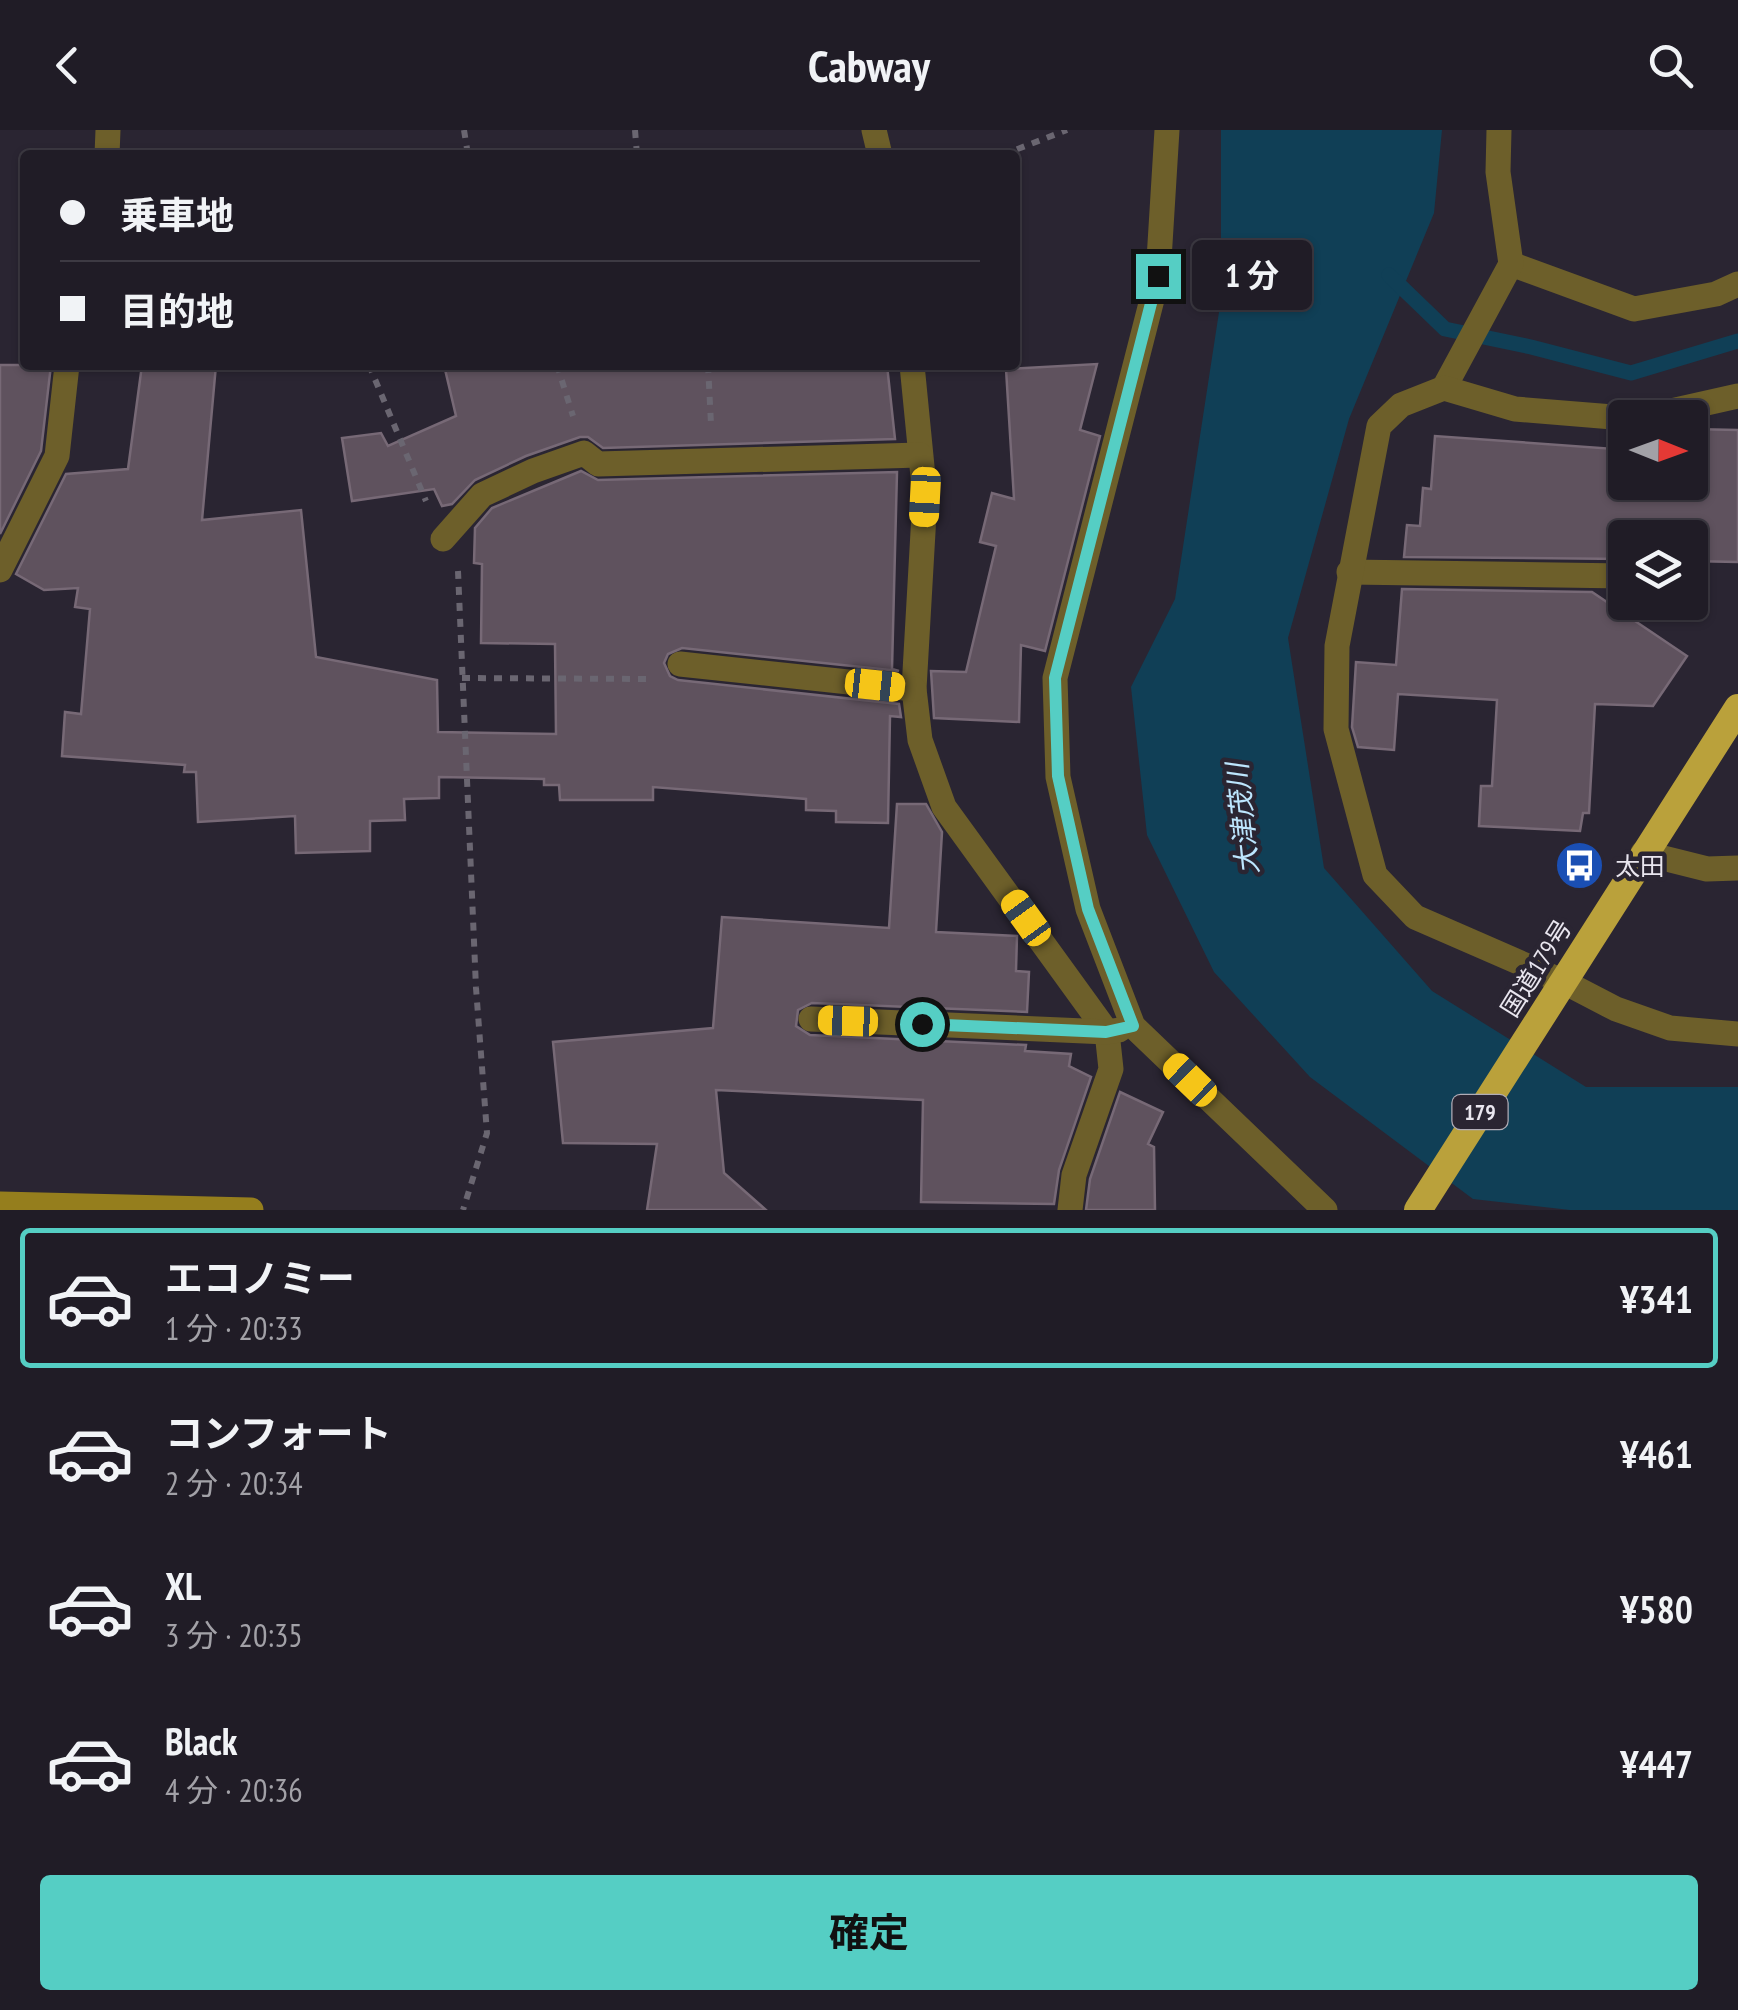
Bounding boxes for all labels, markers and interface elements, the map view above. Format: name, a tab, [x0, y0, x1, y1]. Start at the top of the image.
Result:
text: Cabway	[808, 36, 930, 94]
icon: back	[40, 38, 95, 93]
icon: search	[1643, 38, 1698, 93]
text: 乗車地	[120, 190, 234, 239]
callout: 1 分	[1193, 241, 1313, 311]
route end	[1136, 254, 1181, 299]
text: 1 分	[1225, 254, 1279, 296]
text: 目的地	[120, 286, 234, 335]
north arrow	[1608, 400, 1708, 500]
map controls	[1608, 400, 1708, 620]
car	[908, 466, 942, 528]
button: layers	[1608, 520, 1708, 620]
car	[844, 667, 906, 703]
water label: 大津茂川	[1217, 758, 1266, 877]
bus stop icon: 太田	[1554, 840, 1606, 892]
place label: 太田	[1615, 850, 1665, 882]
car	[996, 885, 1056, 951]
street label: 国道179号	[1494, 913, 1578, 1023]
route start	[900, 1002, 945, 1047]
car	[817, 1005, 879, 1037]
car	[1158, 1048, 1222, 1112]
road number: 179	[1452, 1095, 1508, 1129]
icon: car	[45, 1253, 135, 1343]
text: エコノミー	[165, 1253, 355, 1302]
text: ¥341	[1620, 1274, 1693, 1323]
text: 1 分 · 20:33	[165, 1307, 303, 1349]
icon: car	[45, 1408, 135, 1498]
text: コンフォート	[165, 1408, 392, 1457]
text: ¥461	[1620, 1429, 1693, 1478]
text: 2 分 · 20:34	[165, 1462, 303, 1504]
text: XL	[165, 1561, 201, 1610]
icon: car	[45, 1563, 135, 1653]
text: ¥580	[1620, 1584, 1693, 1633]
text: 3 分 · 20:35	[165, 1614, 303, 1656]
text: Black	[165, 1716, 238, 1765]
icon: car	[45, 1718, 135, 1808]
text: ¥447	[1620, 1739, 1693, 1788]
text: 4 分 · 20:36	[165, 1769, 303, 1811]
button: 確定	[40, 1875, 1698, 1990]

